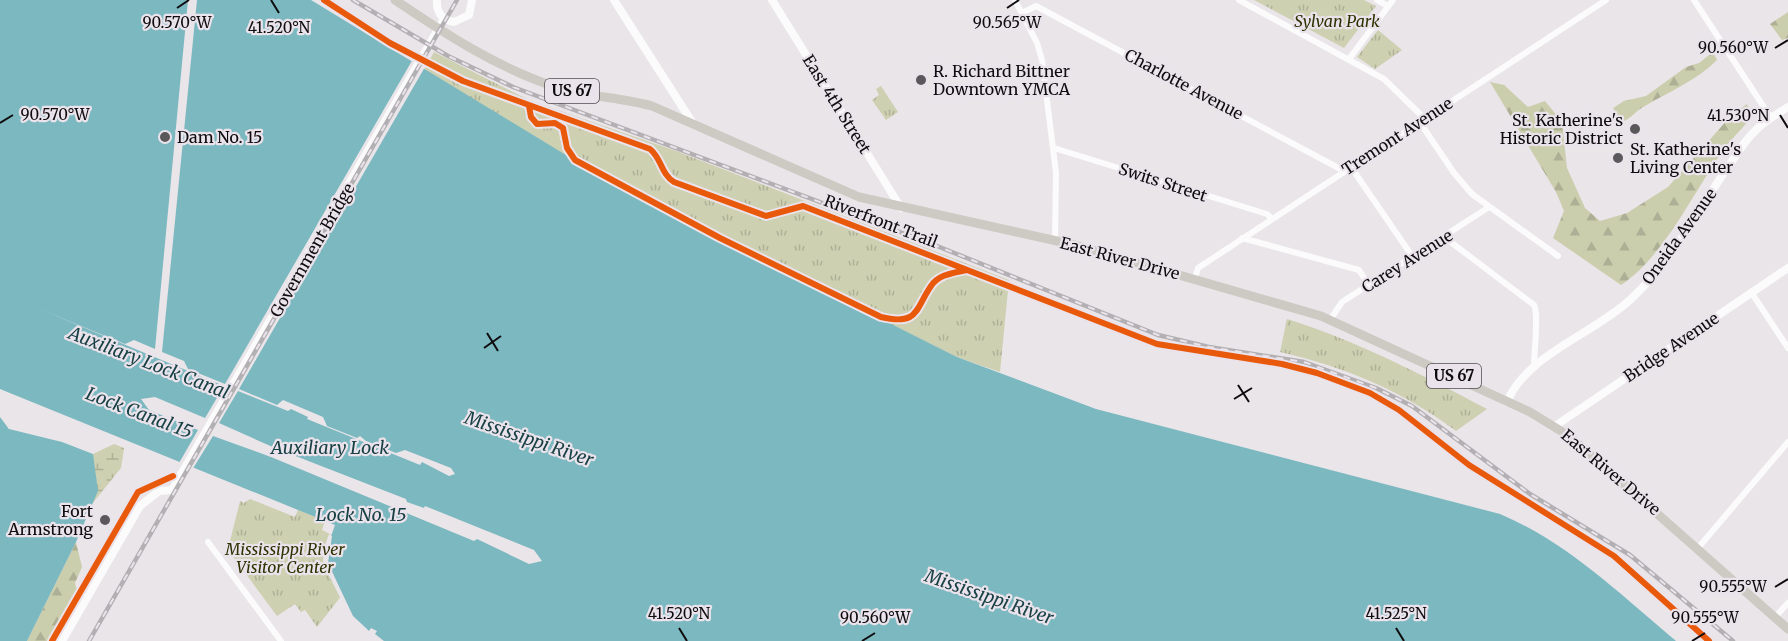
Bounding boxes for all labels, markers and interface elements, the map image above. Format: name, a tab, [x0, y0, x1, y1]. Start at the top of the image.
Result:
park label: Sylvan Park	[1294, 11, 1380, 31]
text: 90.570°W	[143, 13, 212, 32]
text: 90.565°W	[973, 13, 1042, 32]
text: 41.520°N	[248, 18, 311, 37]
text: 90.560°W	[1698, 38, 1769, 57]
street label: Charlotte Avenue	[1121, 44, 1247, 124]
street label: East 4th Street	[799, 51, 876, 158]
place label: R. Richard Bittner Downtown YMCA	[933, 61, 1071, 99]
marker: R. Richard Bittner Downtown YMCA	[914, 73, 928, 87]
road number: US 67	[545, 79, 599, 103]
street label: Tremont Avenue	[1338, 93, 1456, 179]
text: 90.570°W	[21, 105, 90, 124]
text: 41.530°N	[1707, 106, 1769, 125]
place label: St. Katherine's Historic District	[1500, 110, 1624, 148]
marker: St. Katherine's Historic District	[1628, 122, 1642, 136]
place label: Dam No. 15	[177, 127, 262, 147]
marker: Dam No. 15	[158, 130, 172, 144]
place label: St. Katherine's Living Center	[1630, 139, 1741, 177]
marker: St. Katherine's Living Center	[1611, 151, 1625, 165]
street label: Swits Street	[1116, 158, 1210, 206]
street label: Government Bridge	[265, 179, 359, 321]
street label: Oneida Avenue	[1637, 184, 1721, 288]
street label: Riverfront Trail	[821, 190, 941, 252]
street label: Carey Avenue	[1358, 225, 1456, 297]
street label: East River Drive	[1058, 232, 1182, 284]
street label: Bridge Avenue	[1620, 308, 1722, 386]
water label: Auxiliary Lock Canal	[64, 321, 233, 404]
road number: US 67	[1427, 364, 1481, 388]
water label: Lock Canal 15	[83, 382, 196, 443]
water label: Mississippi River	[461, 405, 597, 472]
street label: East River Drive	[1557, 425, 1665, 519]
water label: Auxiliary Lock	[269, 436, 389, 459]
place label: Fort Armstrong	[7, 501, 94, 539]
water label: Lock No. 15	[316, 503, 406, 526]
marker: Fort Armstrong	[98, 513, 112, 527]
park label: Mississippi River Visitor Center	[224, 539, 345, 577]
water label: Mississippi River	[921, 563, 1057, 630]
text: 90.555°W	[1699, 577, 1768, 596]
text: 41.520°N	[648, 604, 711, 623]
text: 41.525°N	[1366, 604, 1427, 623]
text: 90.560°W	[840, 608, 911, 627]
text: 90.555°W	[1671, 608, 1740, 627]

